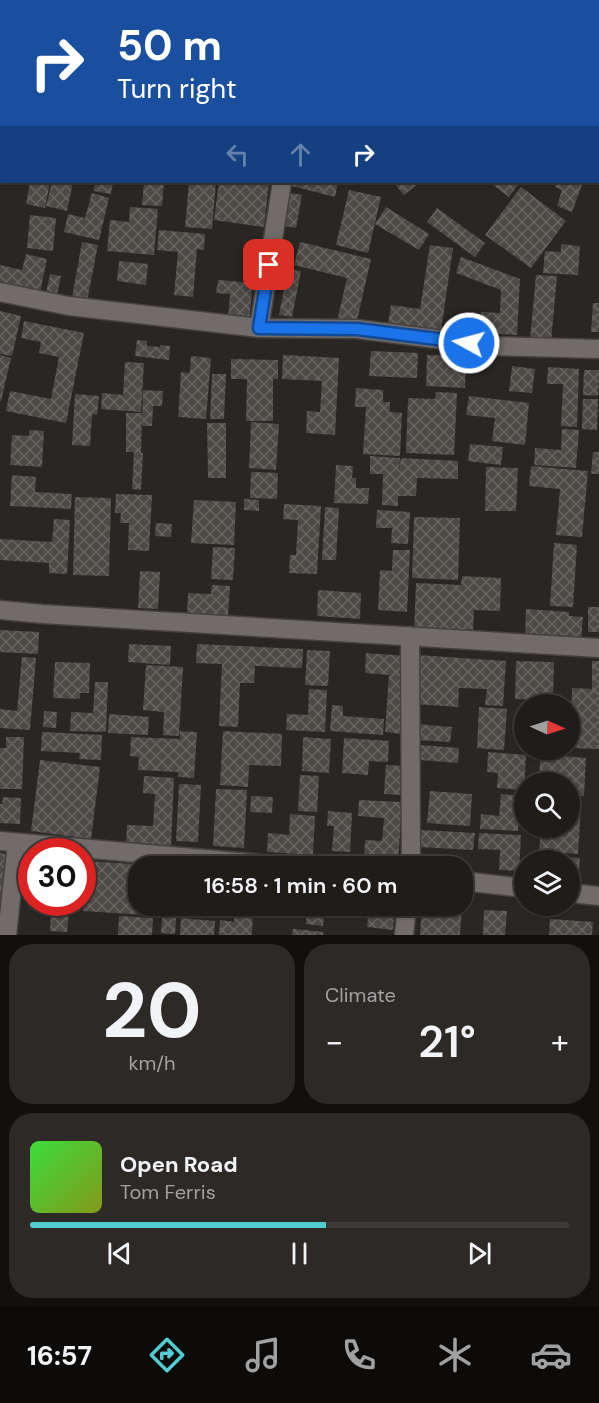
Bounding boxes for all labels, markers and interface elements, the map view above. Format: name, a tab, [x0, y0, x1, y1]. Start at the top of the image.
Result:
text: 50 m	[117, 18, 222, 73]
icon: right	[18, 24, 96, 102]
text: Turn right	[117, 71, 237, 106]
icon: left	[221, 138, 254, 171]
icon: ahead	[284, 138, 317, 171]
icon: right	[347, 138, 380, 171]
pin	[243, 239, 294, 290]
icon: arrive	[252, 248, 285, 281]
position arrow	[437, 311, 501, 375]
north arrow	[514, 694, 580, 760]
map controls	[514, 694, 580, 916]
button: search	[514, 772, 580, 838]
speed limit sign: 30	[18, 838, 96, 916]
button: layers	[514, 850, 580, 916]
text: 16:58 · 1 min · 60 m	[204, 871, 397, 900]
text: 20	[102, 960, 202, 1061]
text: Climate	[325, 982, 396, 1008]
text: 21°	[418, 1012, 476, 1071]
text: −	[325, 1020, 343, 1063]
text: +	[551, 1020, 569, 1063]
text: km/h	[128, 1050, 176, 1076]
text: Open Road	[120, 1150, 238, 1179]
text: Tom Ferris	[120, 1179, 216, 1205]
icon: previous	[103, 1237, 136, 1270]
icon: pause	[283, 1237, 316, 1270]
icon: next	[463, 1237, 496, 1270]
icon: directions	[146, 1334, 188, 1376]
icon: music	[242, 1334, 284, 1376]
icon: phone	[338, 1334, 380, 1376]
icon: climate	[434, 1334, 476, 1376]
icon: car	[530, 1334, 572, 1376]
text: 16:57	[27, 1338, 92, 1373]

